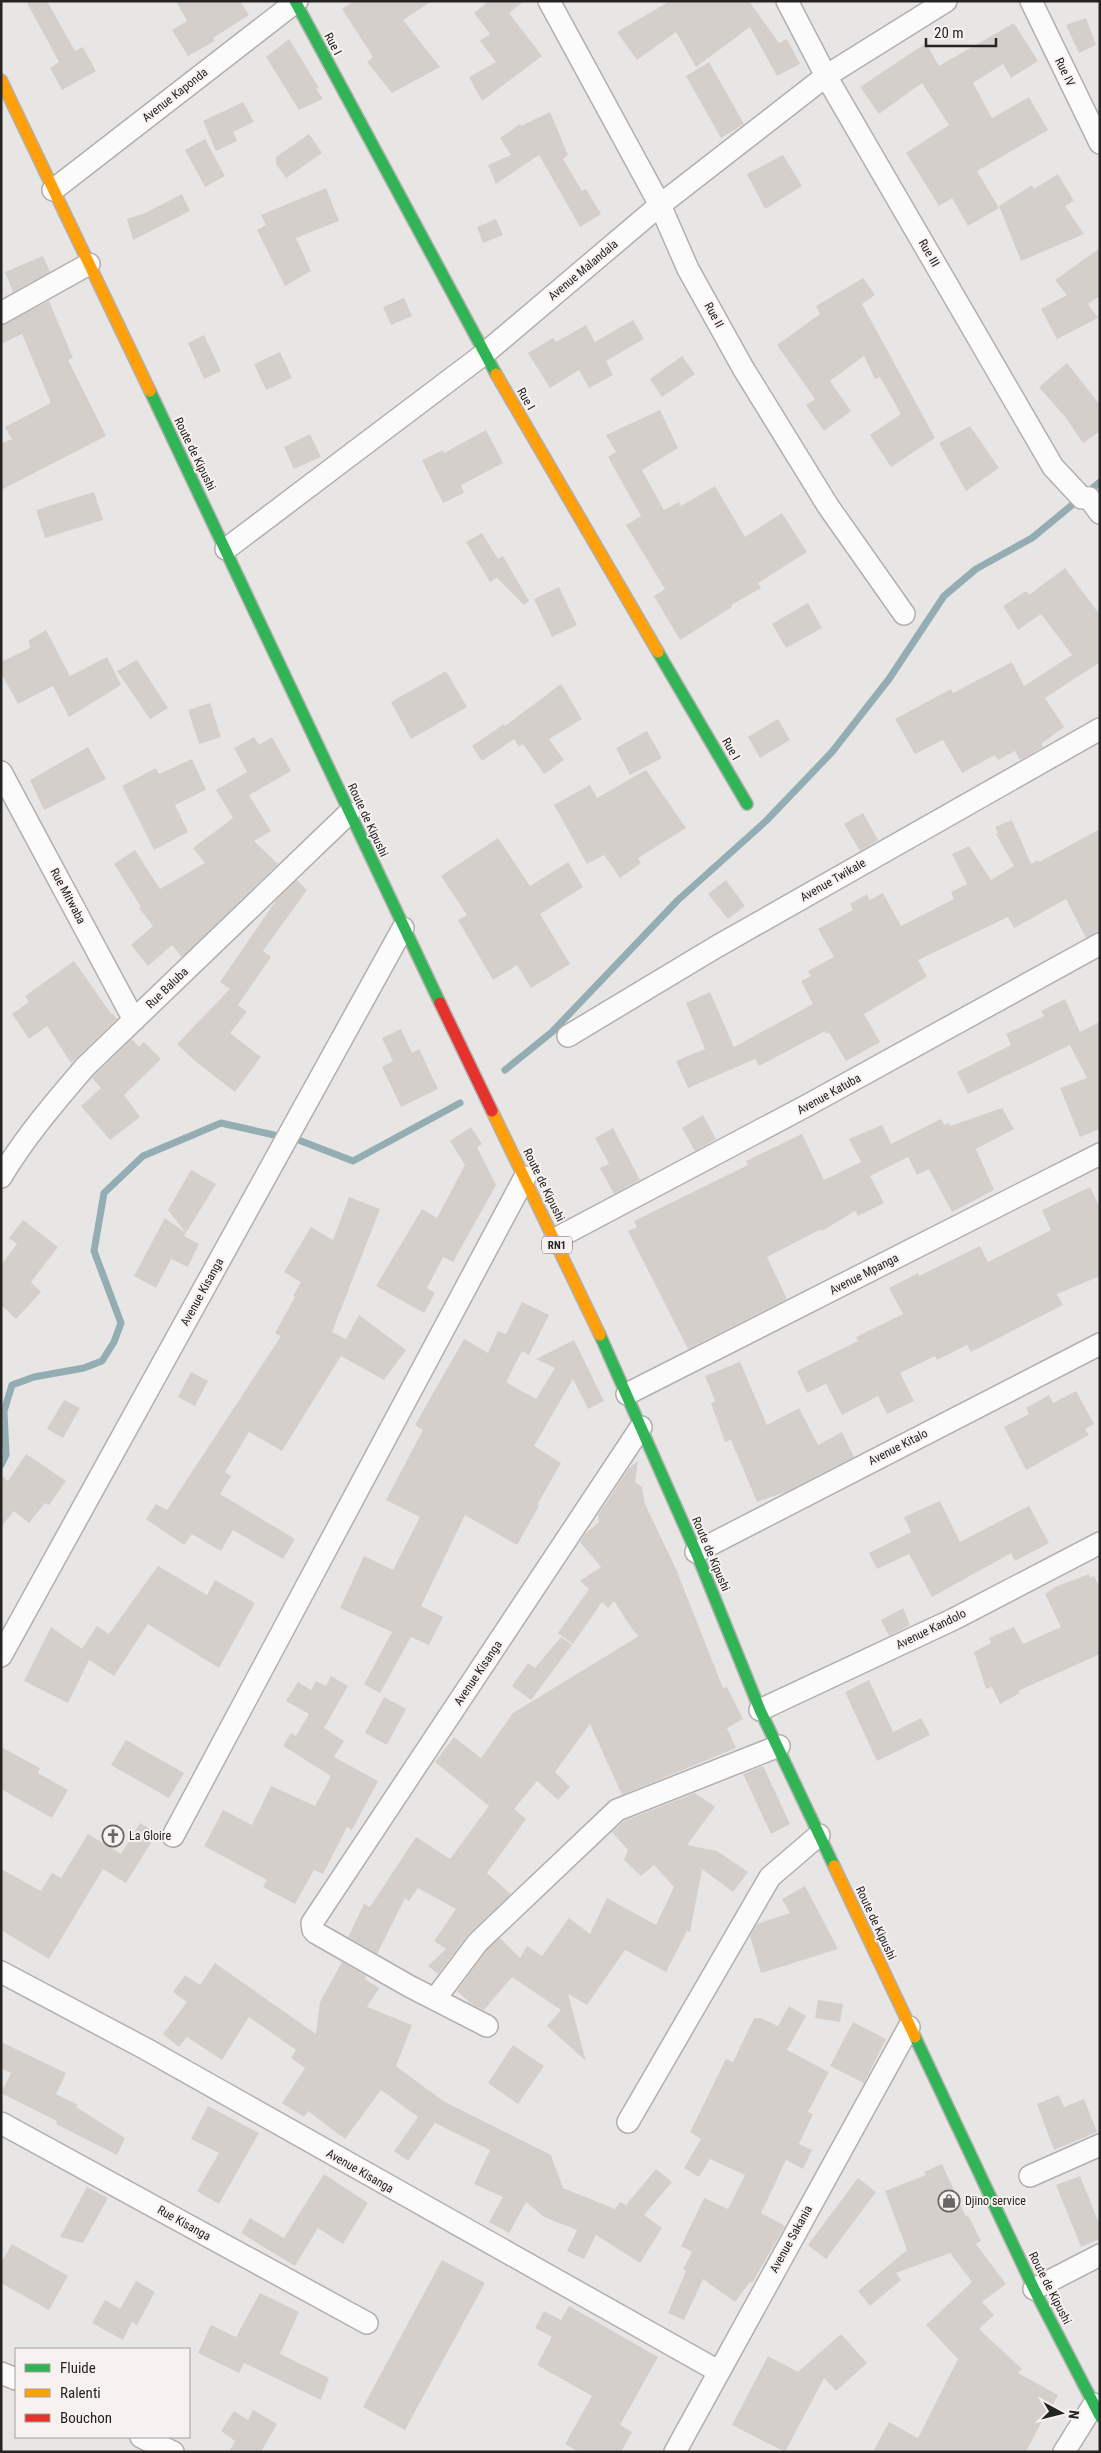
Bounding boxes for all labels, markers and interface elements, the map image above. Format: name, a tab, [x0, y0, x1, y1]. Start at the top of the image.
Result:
scale bar	[926, 15, 996, 47]
text: 20 m	[934, 24, 964, 42]
street label: Rue I	[321, 30, 345, 58]
street label: Rue IV	[1052, 55, 1078, 89]
street label: Avenue Kaponda	[140, 65, 211, 125]
street label: Avenue Malandala	[545, 237, 621, 303]
street label: Rue III	[916, 237, 942, 269]
street label: Rue II	[701, 300, 727, 330]
street label: Rue I	[514, 385, 538, 413]
street label: Route de Kipushi	[171, 415, 219, 493]
street label: Rue I	[719, 735, 743, 763]
street label: Route de Kipushi	[345, 781, 391, 859]
street label: Avenue Twikale	[798, 855, 868, 904]
street label: Rue Mitwaba	[47, 866, 89, 926]
street label: Rue Baluba	[143, 964, 191, 1011]
street label: Avenue Katuba	[795, 1071, 863, 1117]
street label: Route de Kipushi	[520, 1146, 568, 1224]
road number: RN1	[542, 1236, 572, 1254]
street label: Avenue Mpanga	[827, 1251, 901, 1297]
street label: Avenue Kisanga	[178, 1255, 226, 1328]
street label: Avenue Kitalo	[866, 1426, 930, 1468]
street label: Route de Kipushi	[689, 1515, 733, 1593]
street label: Avenue Kandolo	[894, 1606, 968, 1652]
street label: Avenue Kisanga	[451, 1638, 505, 1708]
church icon: La Gloire	[101, 1824, 125, 1848]
place label: La Gloire	[129, 1829, 171, 1843]
street label: Route de Kipushi	[853, 1884, 899, 1962]
street label: Avenue Kisanga	[324, 2146, 396, 2196]
shop icon: Djino service	[937, 2189, 961, 2213]
place label: Djino service	[965, 2194, 1026, 2208]
street label: Rue Kisanga	[155, 2203, 213, 2243]
street label: Avenue Sakania	[767, 2203, 815, 2275]
street label: Route de Kipushi	[1026, 2249, 1074, 2327]
legend	[15, 2348, 190, 2438]
text: Fluide	[60, 2359, 96, 2377]
text: Ralenti	[60, 2384, 101, 2402]
north arrow	[1036, 2388, 1086, 2438]
text: Bouchon	[60, 2409, 112, 2427]
text: N	[1065, 2409, 1082, 2420]

